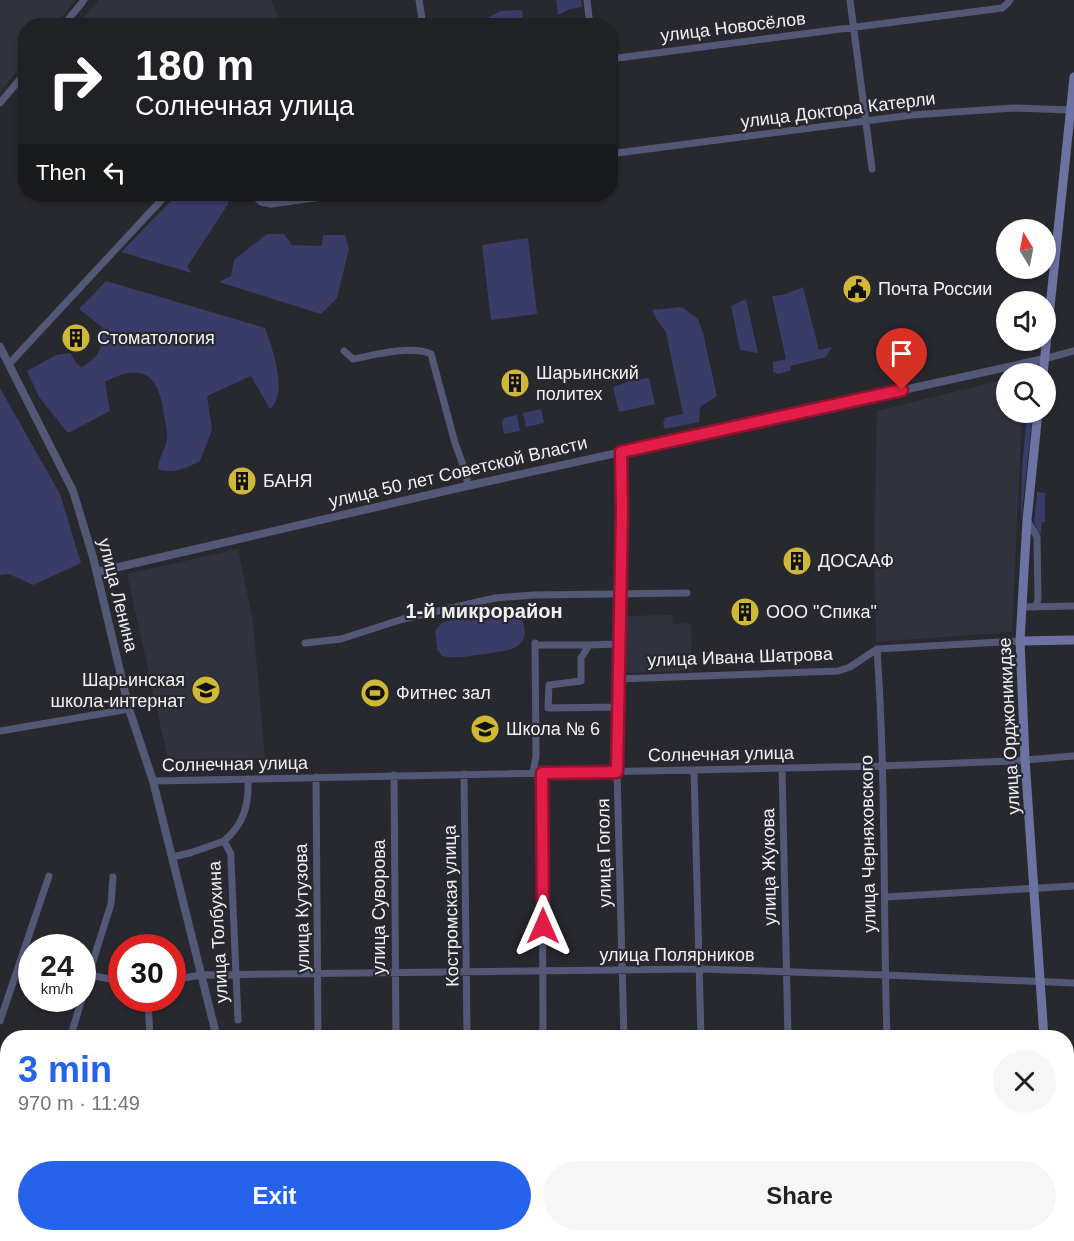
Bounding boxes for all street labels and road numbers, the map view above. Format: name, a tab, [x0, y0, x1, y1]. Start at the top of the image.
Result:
street label: улица Новосёлов	[659, 8, 807, 46]
street label: улица Доктора Катерли	[739, 88, 937, 132]
street label: улица 50 лет Советской Власти	[327, 433, 589, 511]
street label: улица Ленина	[94, 536, 142, 655]
street label: улица Орджоникидзе	[994, 637, 1024, 815]
street label: улица Ивана Шатрова	[647, 644, 834, 670]
street label: Солнечная улица	[648, 743, 795, 765]
street label: Солнечная улица	[162, 753, 309, 775]
street label: улица Черняховского	[856, 755, 880, 933]
street label: улица Гоголя	[593, 798, 615, 908]
street label: улица Жукова	[758, 807, 780, 926]
street label: Костромская улица	[440, 824, 462, 987]
street label: улица Суворова	[369, 838, 389, 975]
street label: улица Кутузова	[291, 842, 313, 973]
street label: улица Толбухина	[204, 860, 232, 1003]
street label: улица Полярников	[600, 945, 754, 965]

